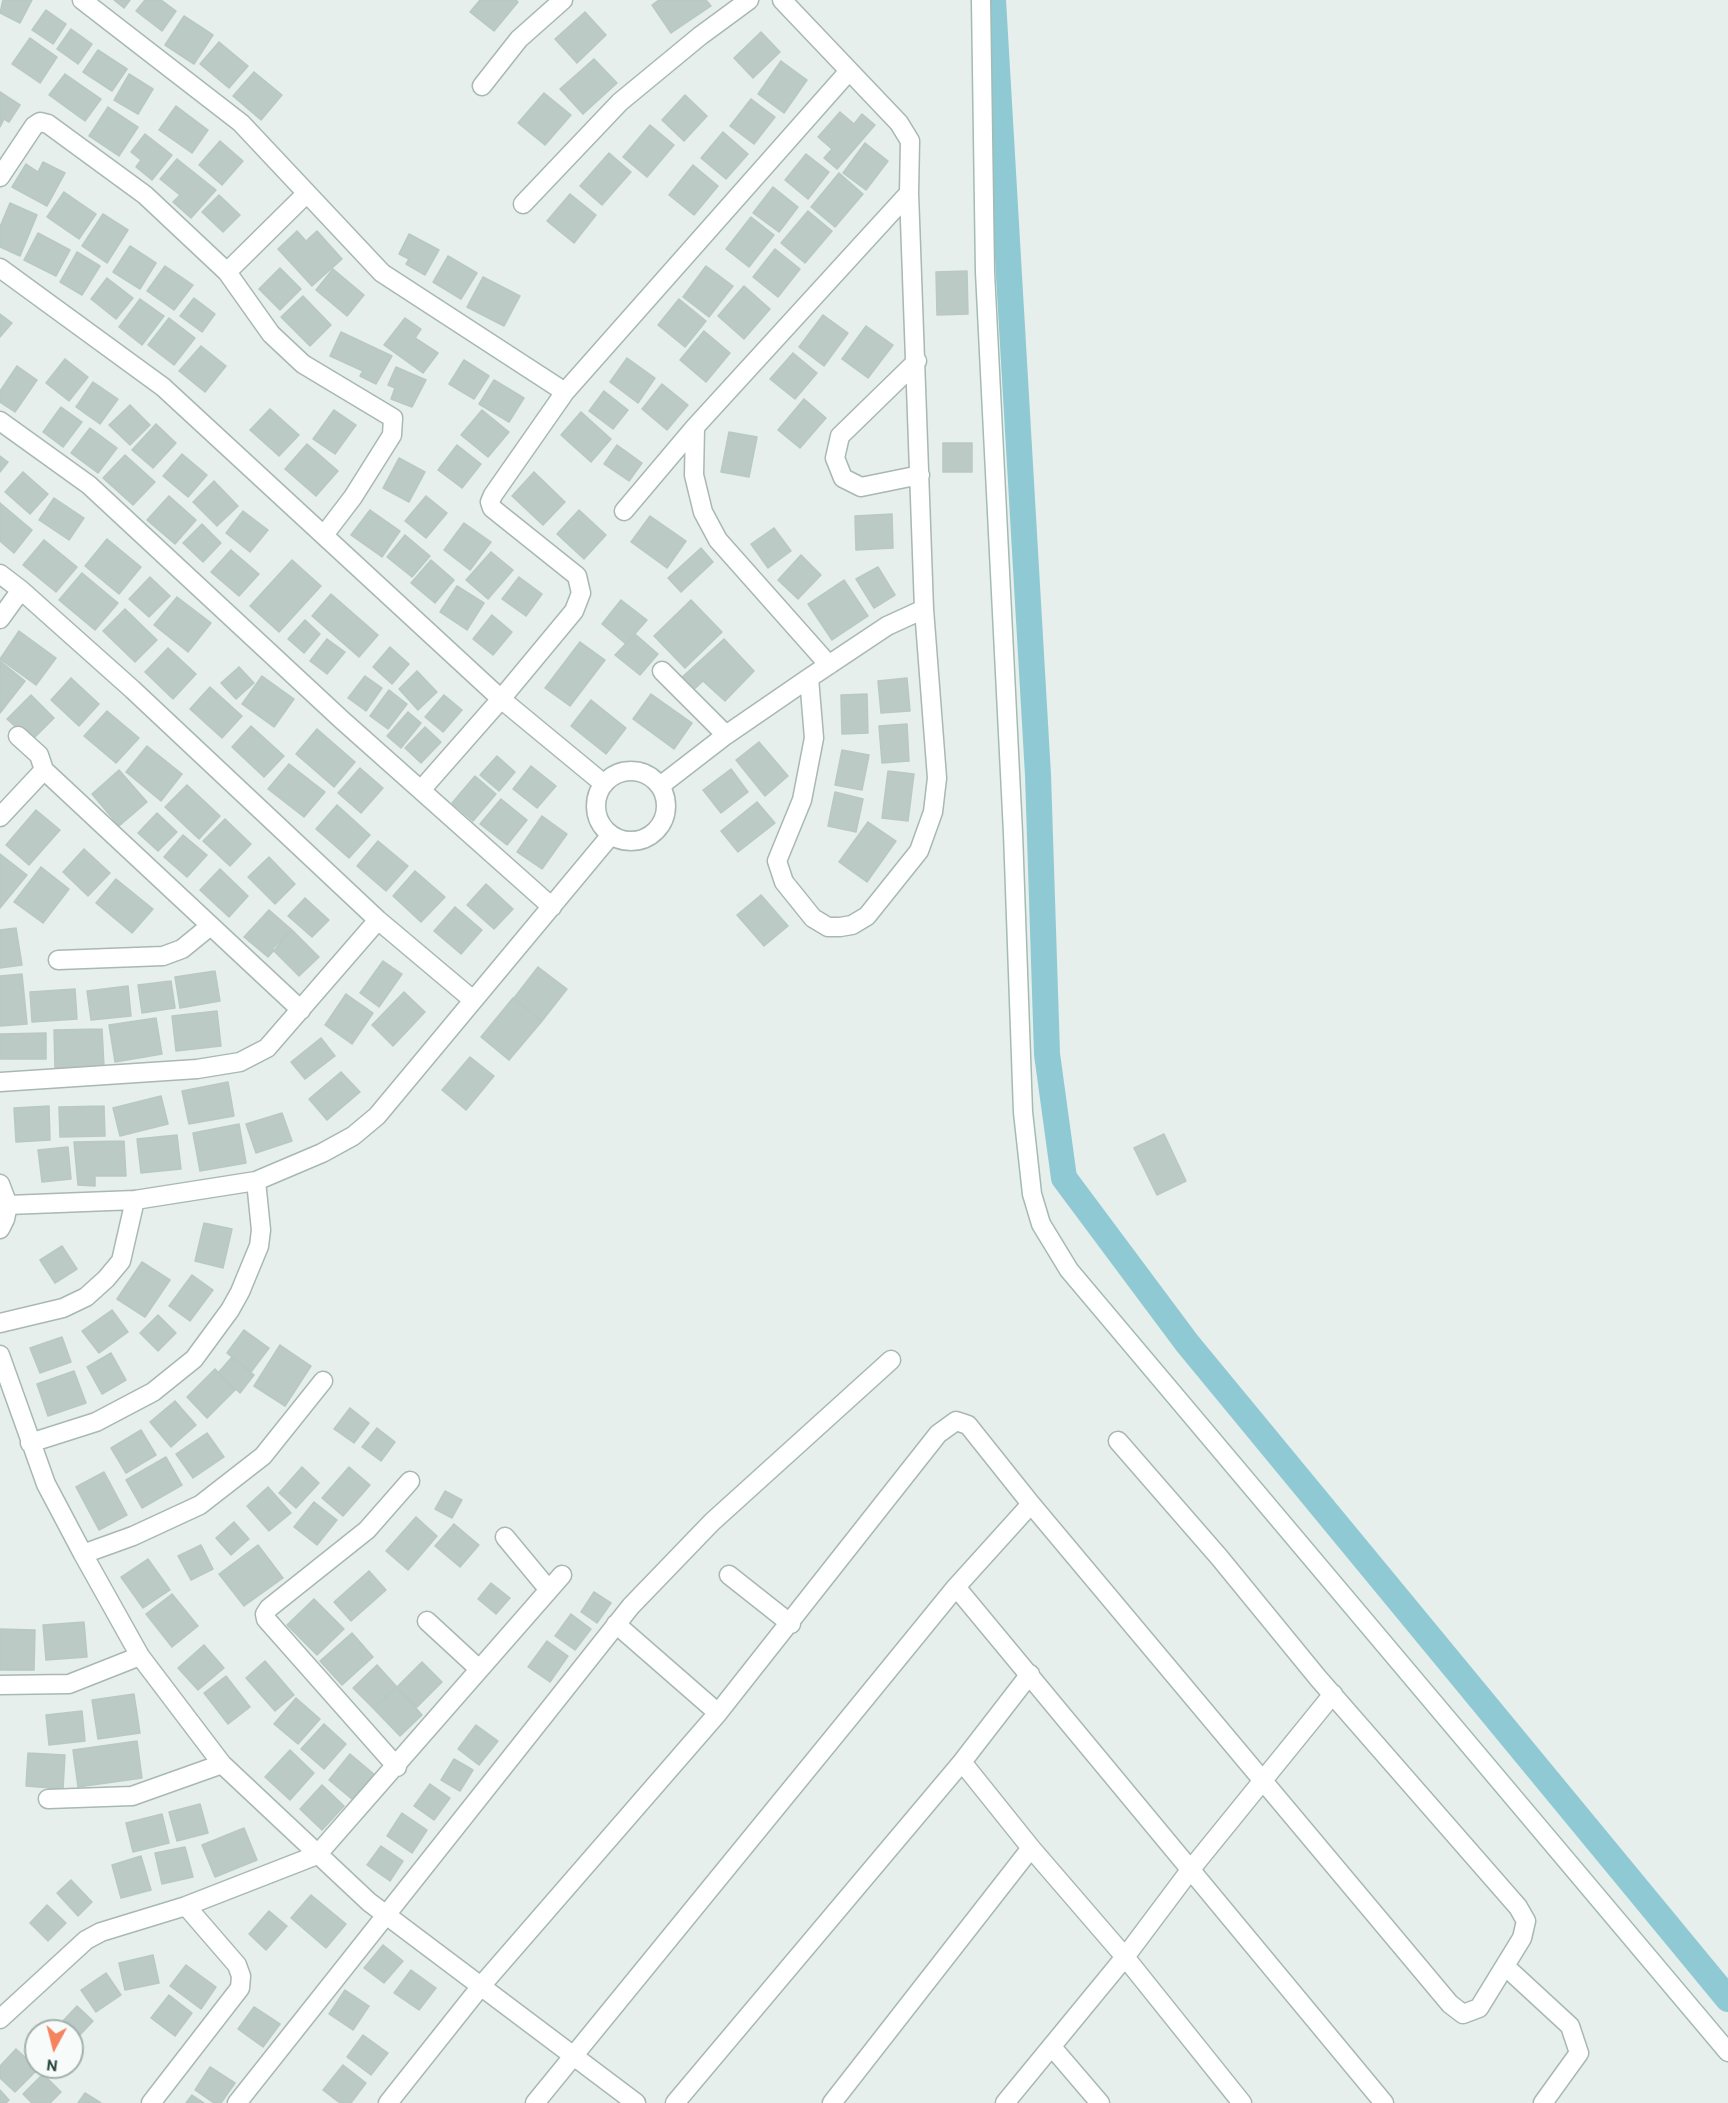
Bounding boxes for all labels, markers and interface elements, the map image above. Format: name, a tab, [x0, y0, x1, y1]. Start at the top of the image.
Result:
north arrow	[24, 2019, 84, 2079]
text: N	[45, 2055, 59, 2075]

